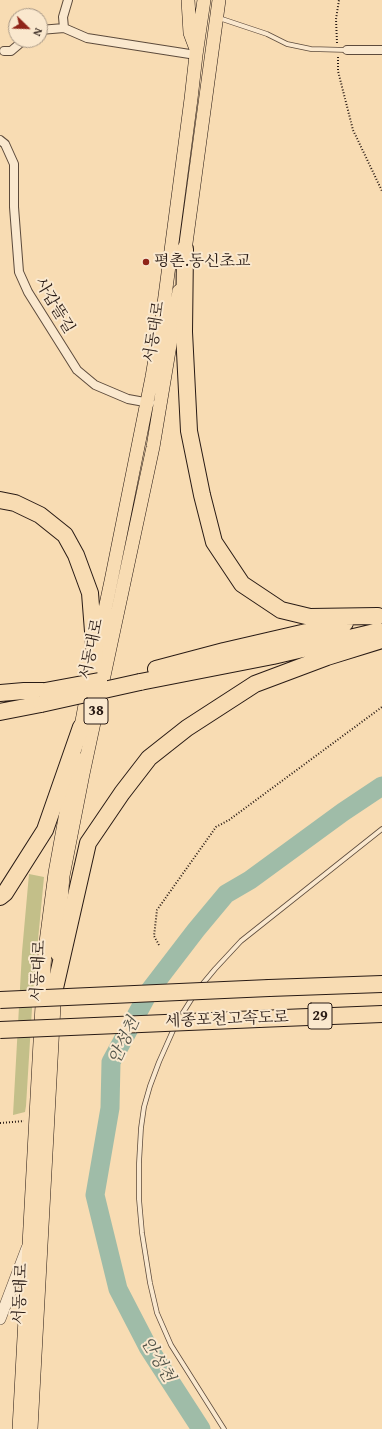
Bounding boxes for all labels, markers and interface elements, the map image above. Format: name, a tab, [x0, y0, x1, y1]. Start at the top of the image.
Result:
north arrow	[8, 8, 48, 48]
text: N	[29, 26, 47, 39]
place label: 평촌.동신초교	[154, 252, 251, 272]
marker: 평촌.동신초교	[141, 257, 151, 267]
street label: 사갑뜰길	[30, 275, 78, 337]
street label: 서동대로	[141, 300, 169, 364]
street label: 서동대로	[76, 617, 108, 681]
road number: 38	[84, 698, 108, 724]
street label: 서동대로	[28, 940, 50, 1002]
road number: 29	[308, 1003, 332, 1029]
street label: 세종포천고속도로	[165, 1008, 289, 1032]
water label: 안성천	[105, 1014, 145, 1068]
street label: 서동대로	[10, 1263, 32, 1325]
water label: 안성천	[136, 1334, 178, 1386]

